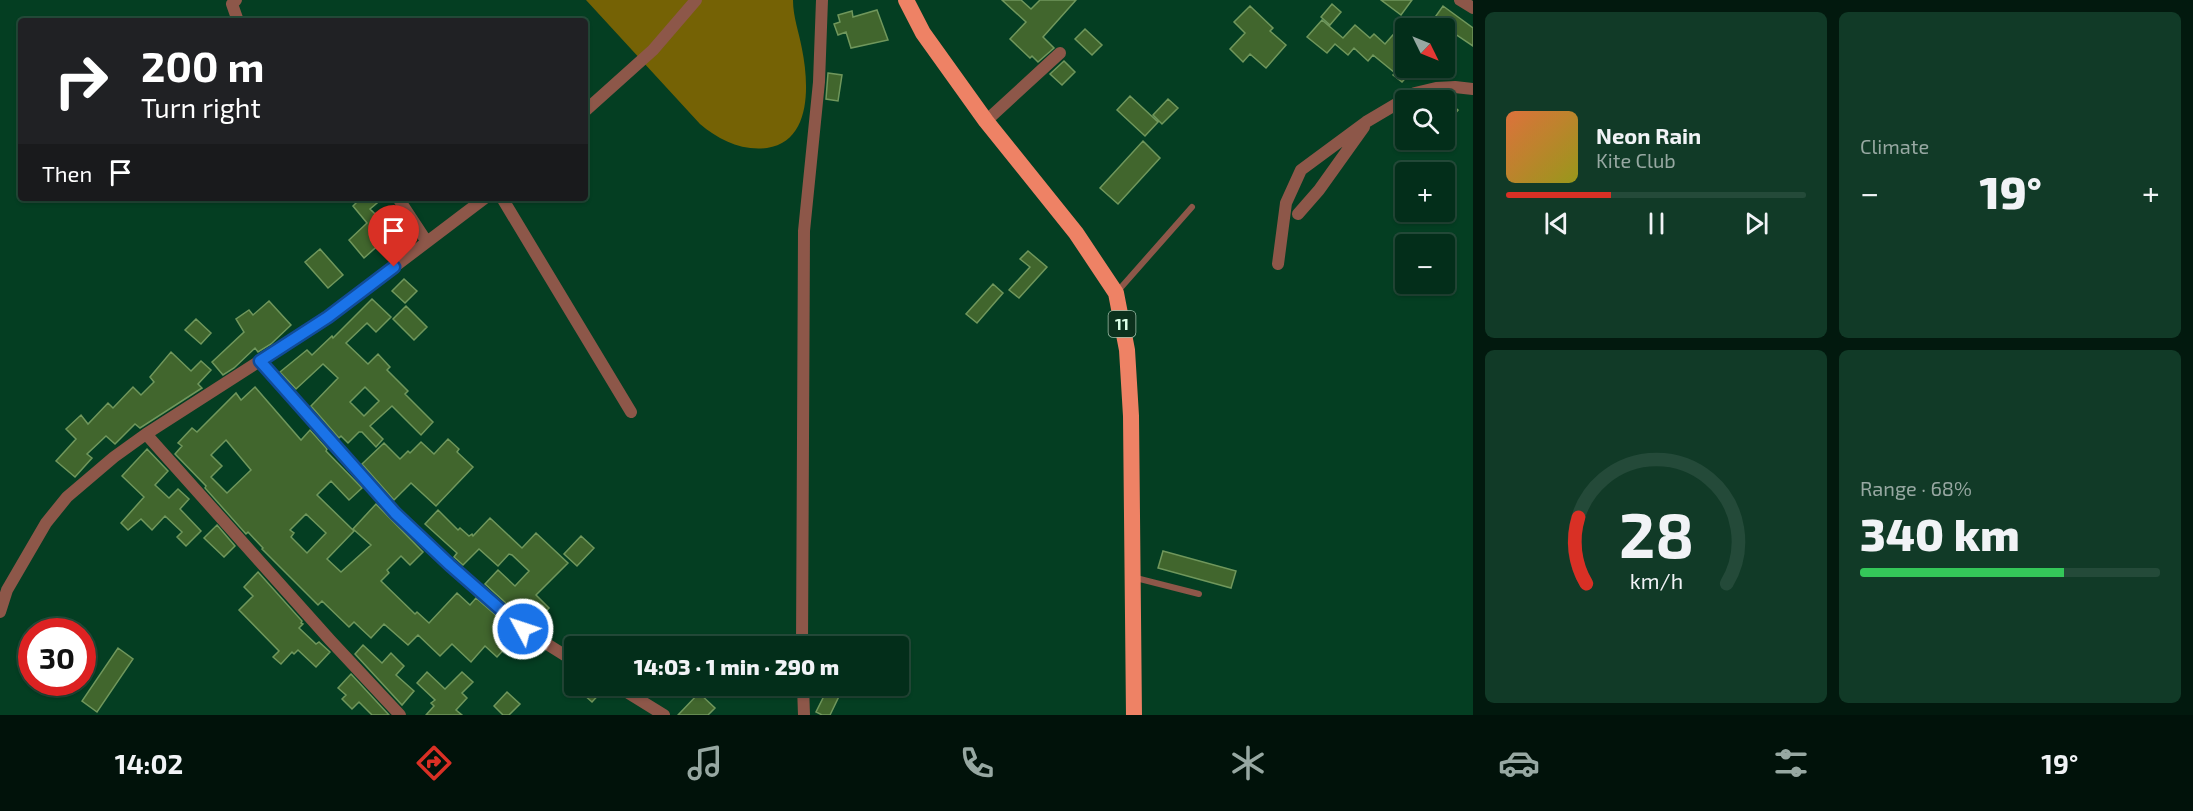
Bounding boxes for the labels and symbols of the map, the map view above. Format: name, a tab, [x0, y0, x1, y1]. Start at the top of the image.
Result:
north arrow	[1395, 18, 1455, 78]
pin	[368, 205, 419, 267]
road number: 11	[1108, 311, 1136, 337]
position arrow	[491, 597, 555, 661]
speed limit sign: 30	[18, 618, 96, 696]

